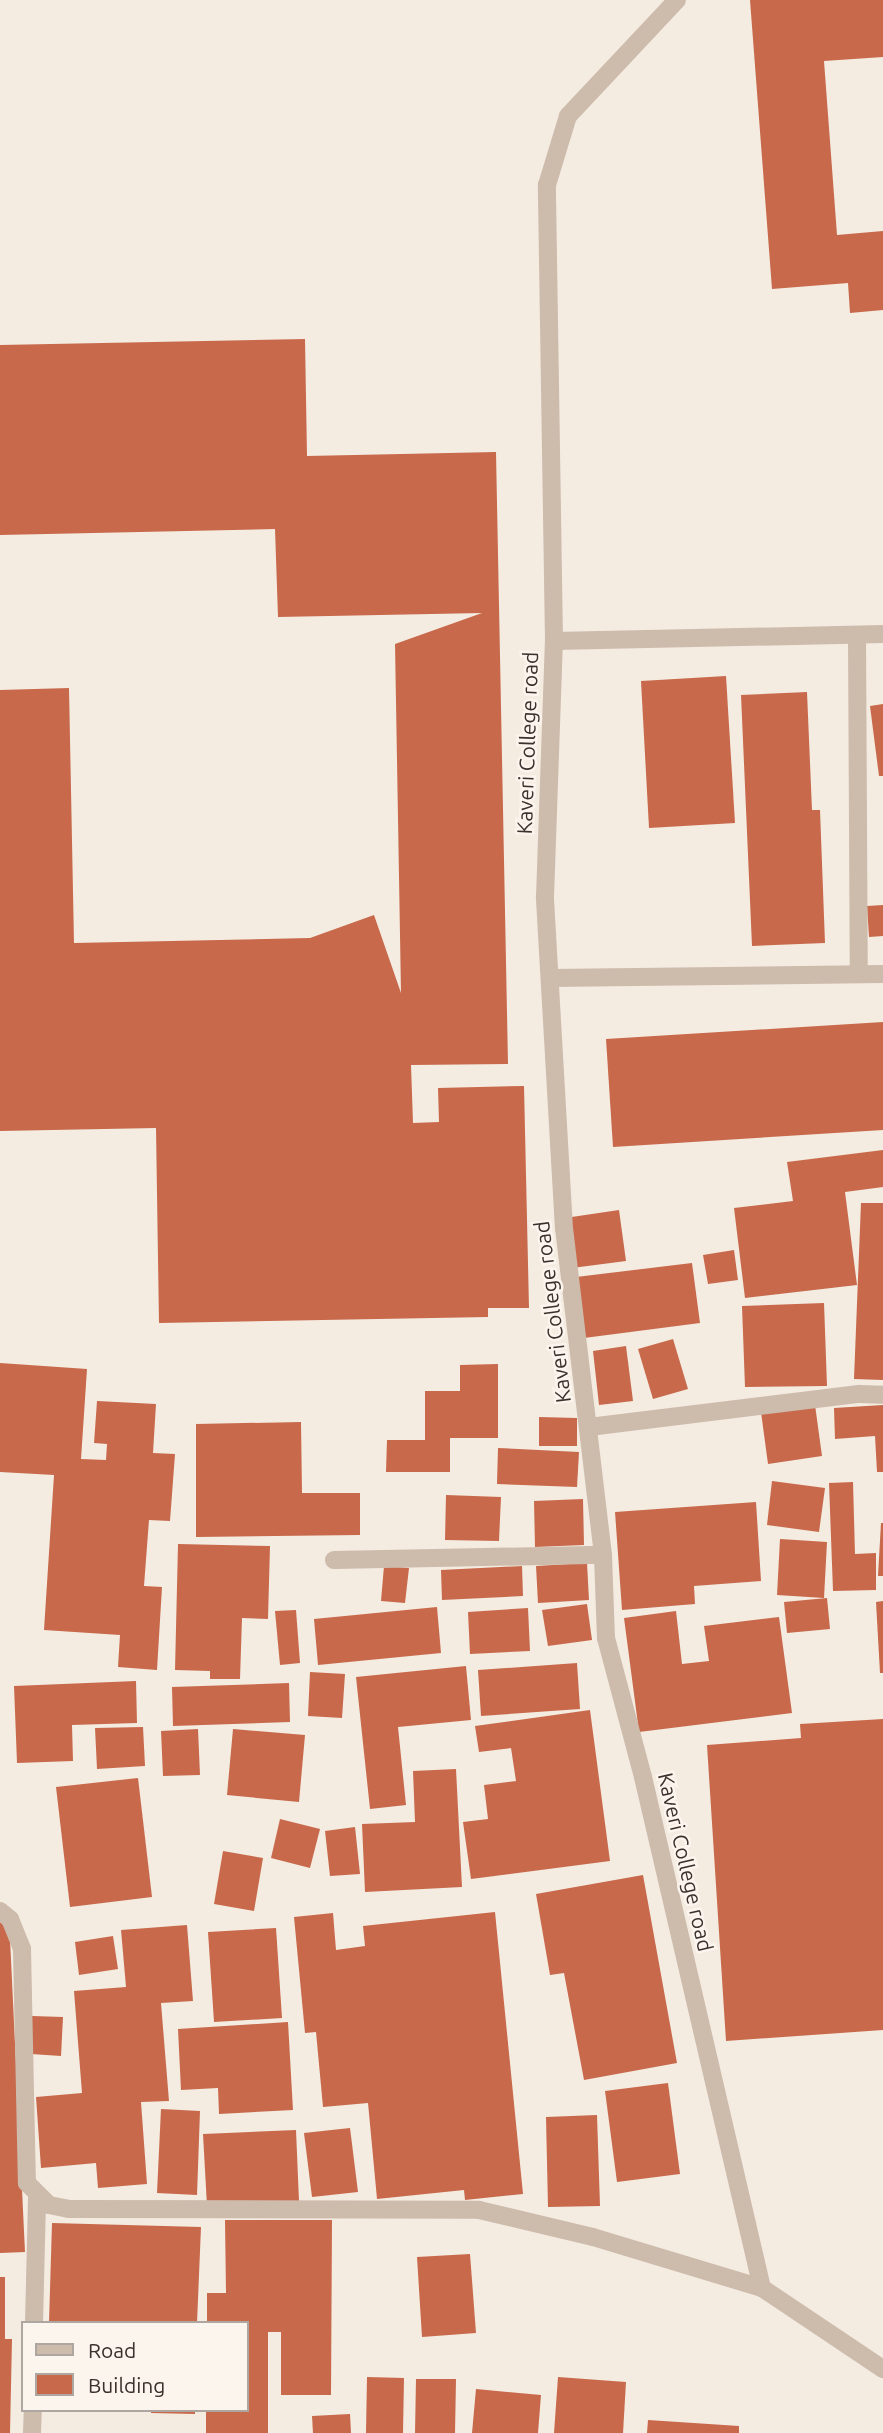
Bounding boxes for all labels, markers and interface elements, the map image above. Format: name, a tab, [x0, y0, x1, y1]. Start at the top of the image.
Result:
street label: Kaveri College road	[511, 651, 543, 835]
street label: Kaveri College road	[528, 1220, 576, 1404]
street label: Kaveri College road	[653, 1770, 719, 1954]
legend	[21, 2321, 248, 2412]
text: Road	[88, 2338, 136, 2362]
text: Building	[88, 2373, 165, 2397]

